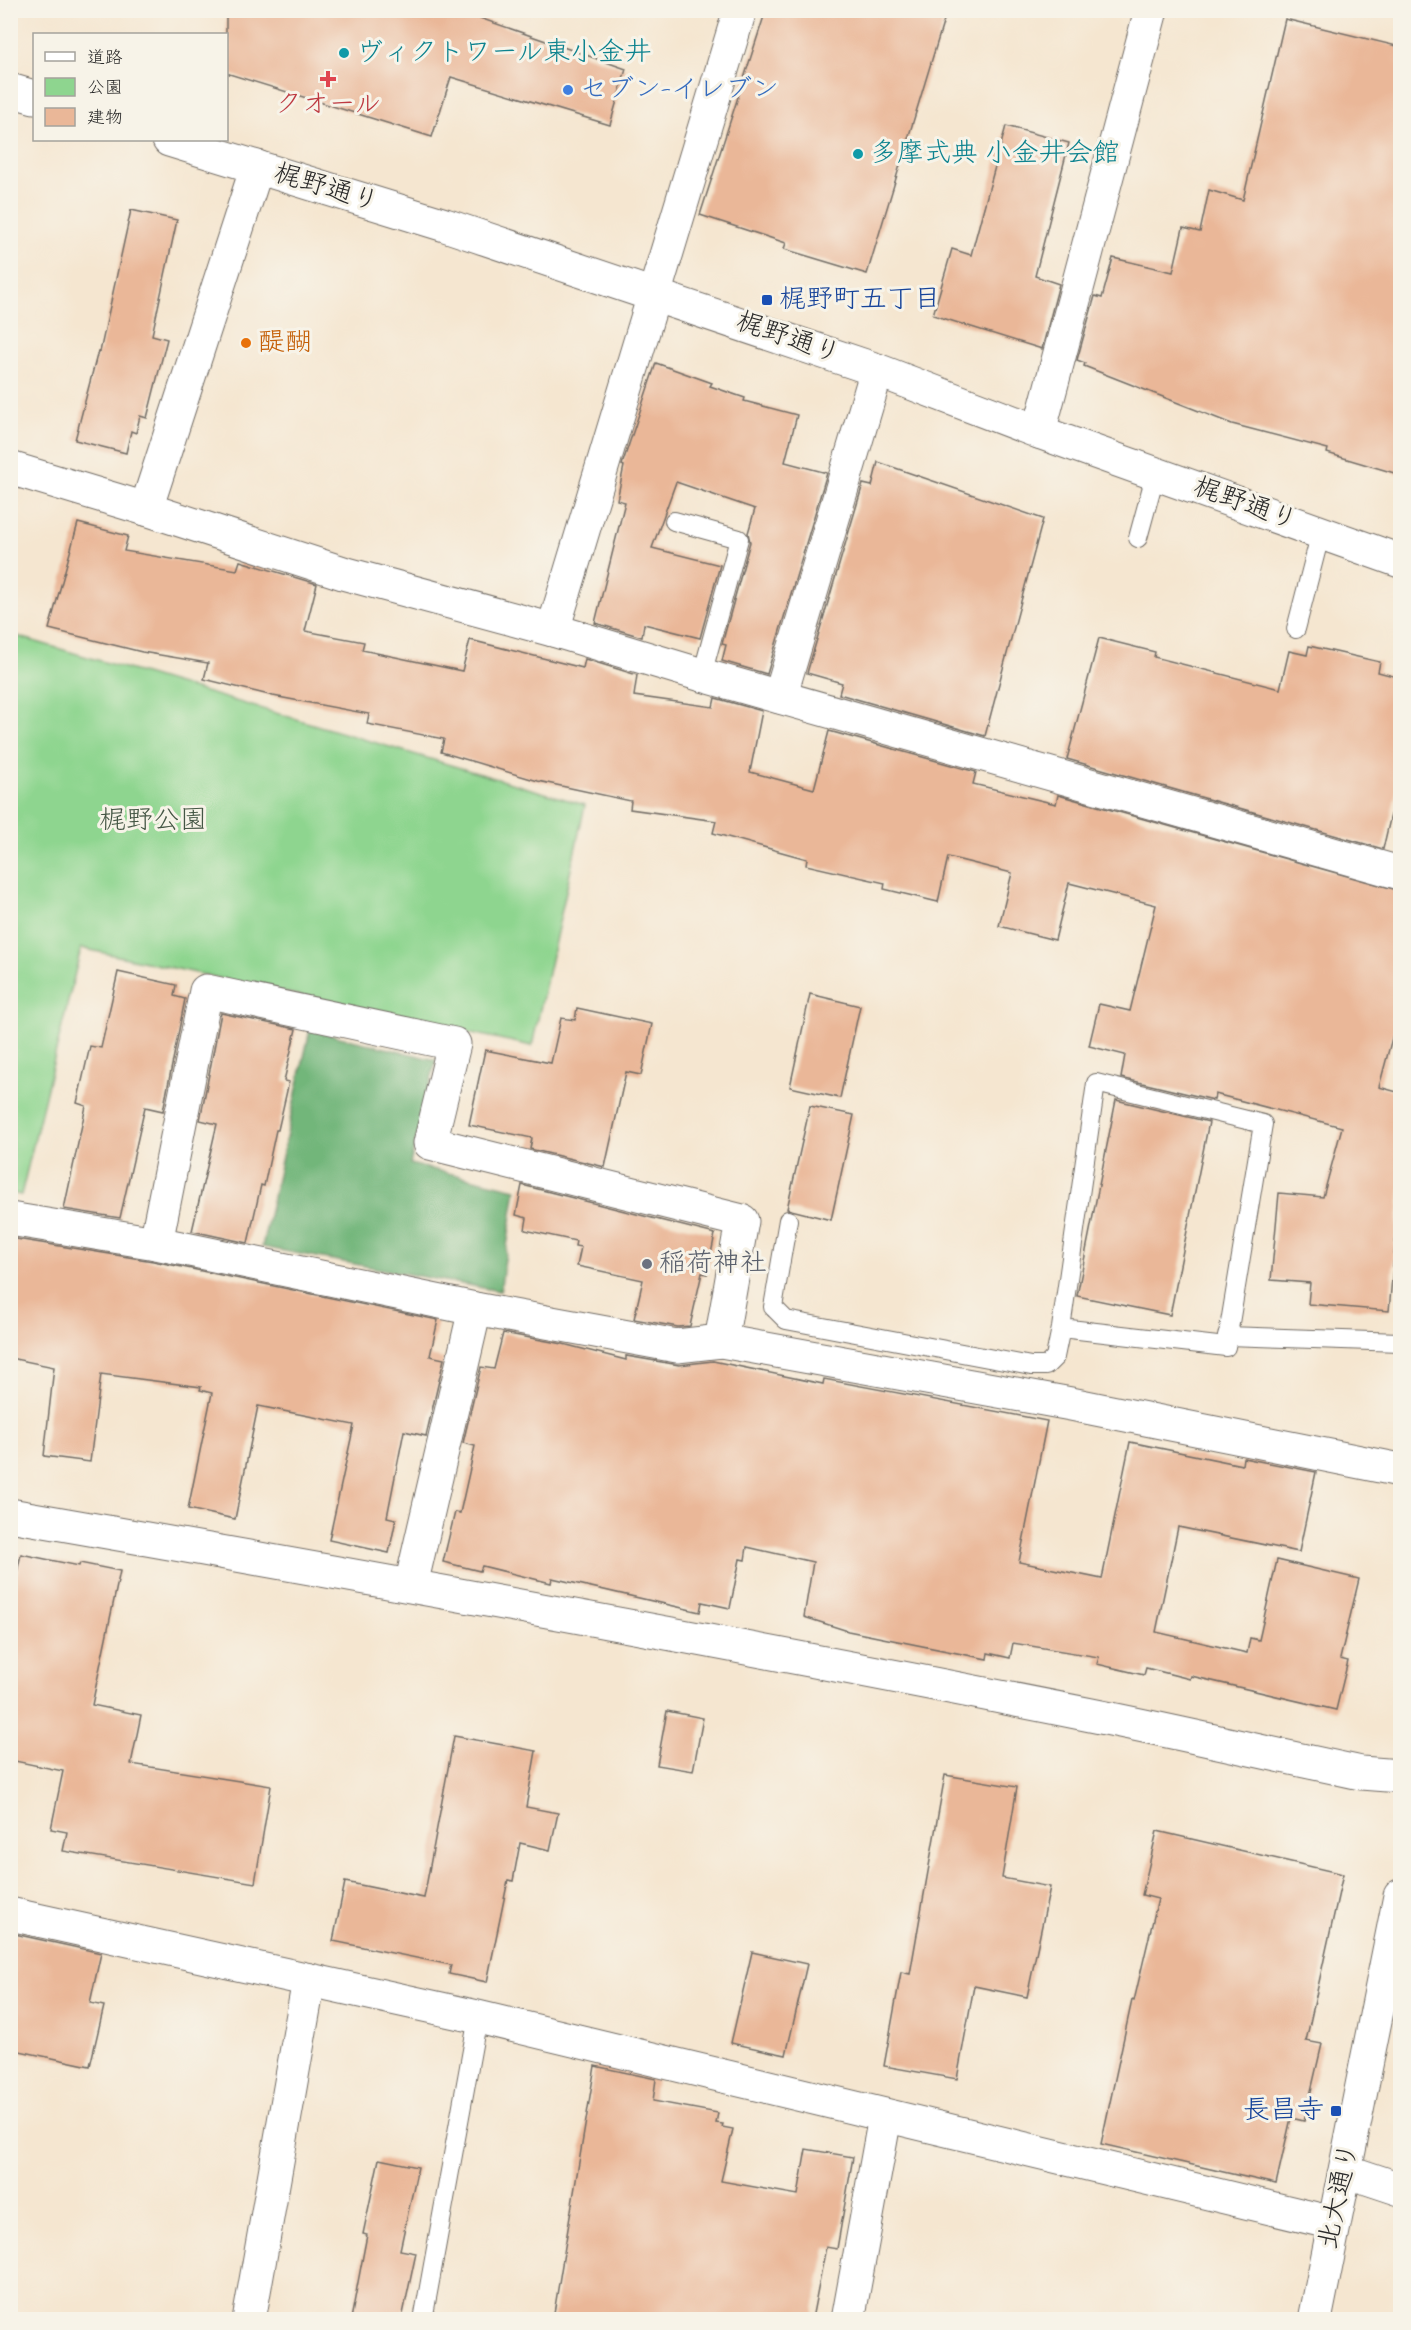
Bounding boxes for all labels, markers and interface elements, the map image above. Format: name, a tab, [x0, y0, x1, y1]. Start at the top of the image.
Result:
legend	[33, 33, 228, 141]
place label: ヴィクトワール東小金井	[356, 34, 651, 73]
text: 道路	[87, 46, 123, 72]
marker: ヴィクトワール東小金井	[337, 46, 351, 60]
place label: セブン-イレブン	[580, 71, 779, 110]
marker: クオール	[321, 72, 335, 86]
text: 公園	[87, 76, 123, 102]
marker: セブン-イレブン	[561, 83, 575, 97]
place label: クオール	[275, 86, 381, 125]
text: 建物	[87, 106, 123, 132]
place label: 多摩式典 小金井会館	[870, 135, 1120, 174]
marker: 多摩式典 小金井会館	[851, 147, 865, 161]
street label: 梶野通り	[269, 155, 383, 223]
place label: 梶野町五丁目	[779, 281, 941, 320]
marker: 梶野町五丁目	[760, 293, 774, 307]
street label: 梶野通り	[731, 303, 845, 375]
place label: 醍醐	[258, 324, 312, 363]
marker: 醍醐	[239, 336, 253, 350]
street label: 梶野通り	[1188, 468, 1302, 542]
park label: 梶野公園	[99, 802, 207, 841]
place label: 稲荷神社	[659, 1245, 767, 1284]
marker: 稲荷神社	[640, 1257, 654, 1271]
place label: 長昌寺	[1243, 2092, 1324, 2131]
marker: 長昌寺	[1329, 2104, 1343, 2118]
street label: 北大通り	[1310, 2139, 1370, 2253]

